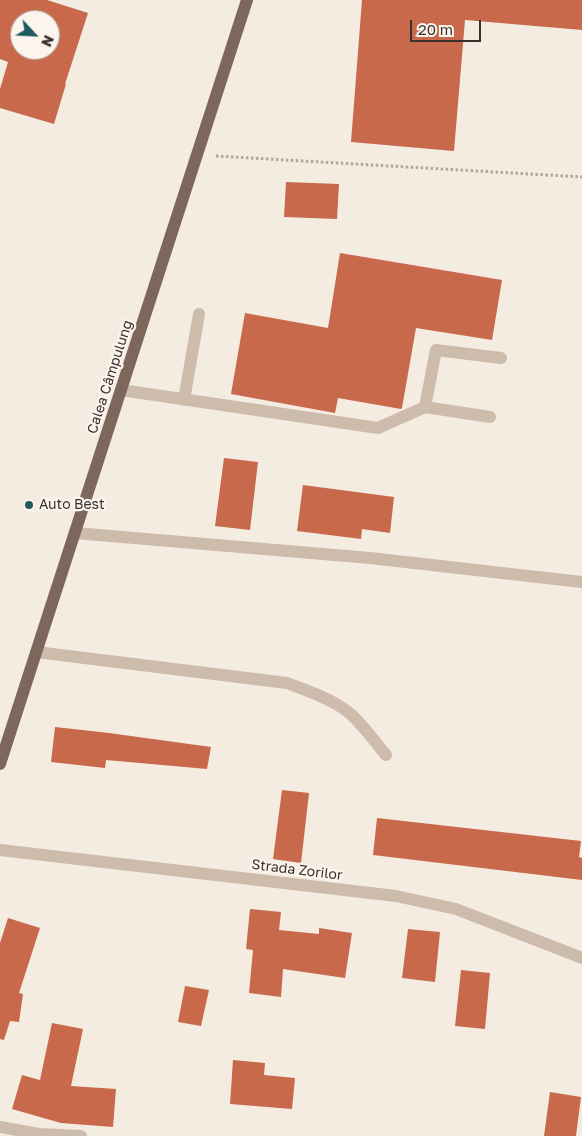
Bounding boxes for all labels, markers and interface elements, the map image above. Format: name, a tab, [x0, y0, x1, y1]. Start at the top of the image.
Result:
north arrow	[10, 10, 60, 60]
scale bar	[412, 10, 483, 42]
text: 20 m	[418, 20, 453, 38]
text: N	[38, 33, 58, 50]
street label: Calea Câmpulung	[84, 318, 136, 436]
place label: Auto Best	[39, 497, 105, 513]
marker: Auto Best	[23, 499, 35, 511]
street label: Strada Zorilor	[251, 856, 343, 884]

